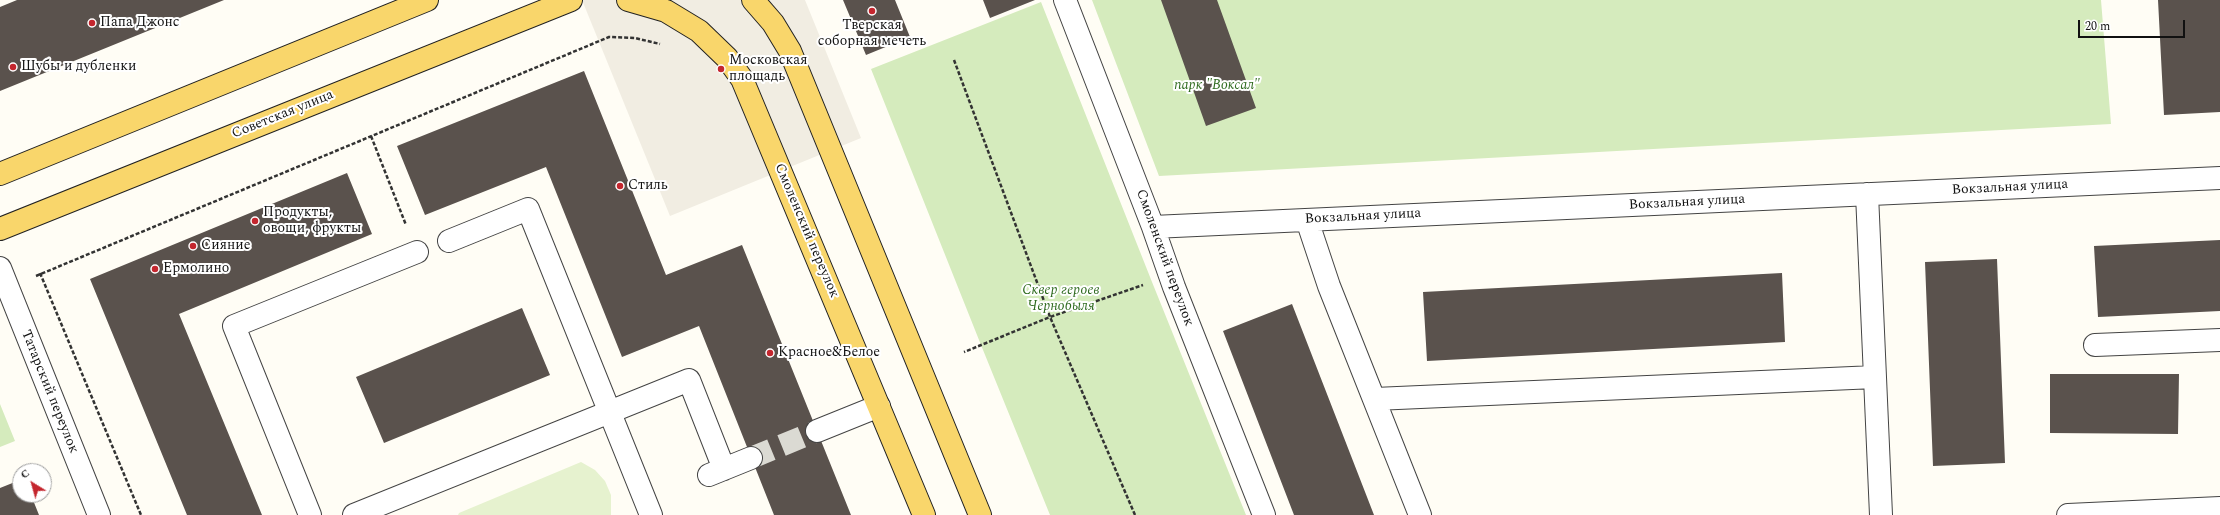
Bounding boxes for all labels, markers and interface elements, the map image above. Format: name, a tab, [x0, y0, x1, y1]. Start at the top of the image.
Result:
marker: Тверская соборная мечеть	[867, 6, 877, 16]
scale bar	[2080, 12, 2187, 38]
place label: Папа Джонс	[100, 15, 180, 31]
text: 20 m	[2085, 17, 2110, 36]
marker: Папа Джонс	[87, 18, 97, 28]
place label: Тверская соборная мечеть	[818, 18, 926, 50]
place label: Московская площадь	[729, 53, 807, 86]
place label: Шубы и дубленки	[21, 59, 136, 75]
marker: Шубы и дубленки	[8, 62, 18, 72]
marker: Московская площадь	[716, 64, 726, 74]
park label: парк "Воксал"	[1174, 78, 1260, 94]
street label: Советская улица	[230, 87, 336, 143]
street label: Смоленский переулок	[770, 161, 842, 301]
street label: Вокзальная улица	[1951, 177, 2069, 199]
place label: Стиль	[628, 178, 668, 194]
marker: Стиль	[615, 181, 625, 191]
street label: Смоленский переулок	[1131, 187, 1197, 329]
street label: Вокзальная улица	[1628, 192, 1746, 214]
place label: Продукты, овощи, фрукты	[263, 205, 361, 238]
street label: Вокзальная улица	[1304, 206, 1422, 228]
marker: Продукты, овощи, фрукты	[250, 216, 260, 226]
place label: Сияние	[201, 238, 251, 254]
marker: Сияние	[188, 241, 198, 251]
place label: Ермолино	[163, 261, 229, 277]
marker: Ермолино	[150, 264, 160, 274]
park label: Сквер героев Чернобыля	[1022, 283, 1100, 316]
street label: Татарский переулок	[17, 328, 81, 456]
place label: Красное&Белое	[778, 345, 880, 361]
marker: Красное&Белое	[765, 348, 775, 358]
north arrow	[12, 463, 52, 503]
text: С	[17, 465, 33, 483]

